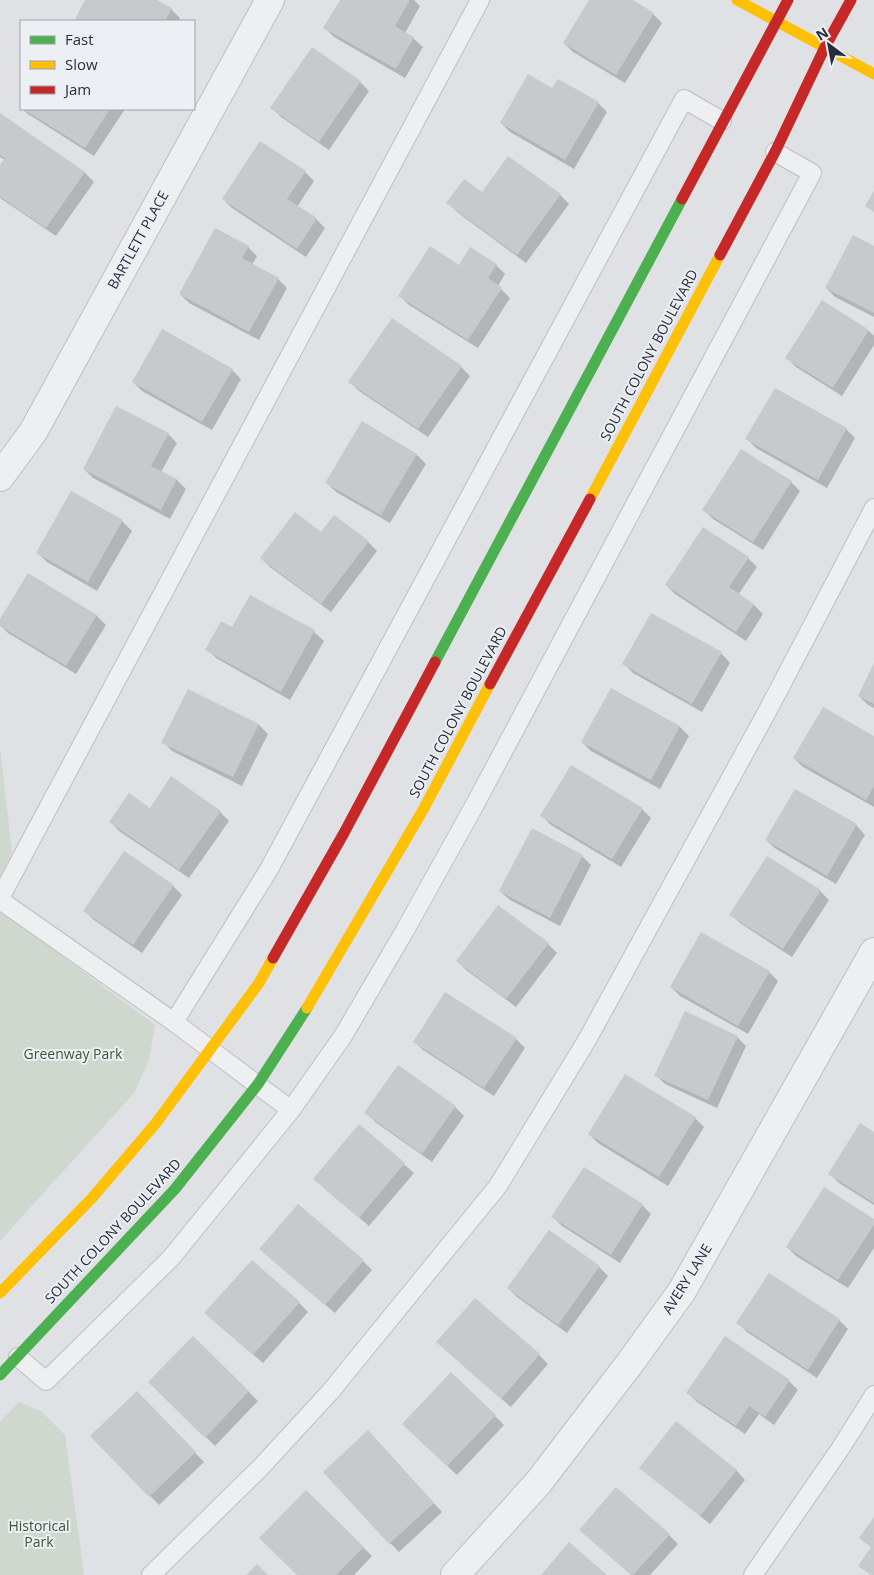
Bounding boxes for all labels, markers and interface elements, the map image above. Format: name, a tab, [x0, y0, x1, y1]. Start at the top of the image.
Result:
legend	[20, 20, 195, 110]
north arrow	[804, 20, 854, 70]
text: N	[812, 22, 832, 45]
text: Fast	[65, 29, 94, 49]
text: Slow	[65, 54, 98, 74]
text: Jam	[63, 79, 91, 99]
street label: BARTLETT PLACE	[103, 187, 172, 292]
street label: SOUTH COLONY BOULEVARD	[595, 266, 702, 444]
street label: SOUTH COLONY BOULEVARD	[404, 623, 511, 801]
park label: Greenway Park	[24, 1044, 123, 1063]
street label: SOUTH COLONY BOULEVARD	[40, 1154, 185, 1307]
street label: AVERY LANE	[657, 1240, 716, 1318]
park label: Historical Park	[8, 1516, 70, 1551]

